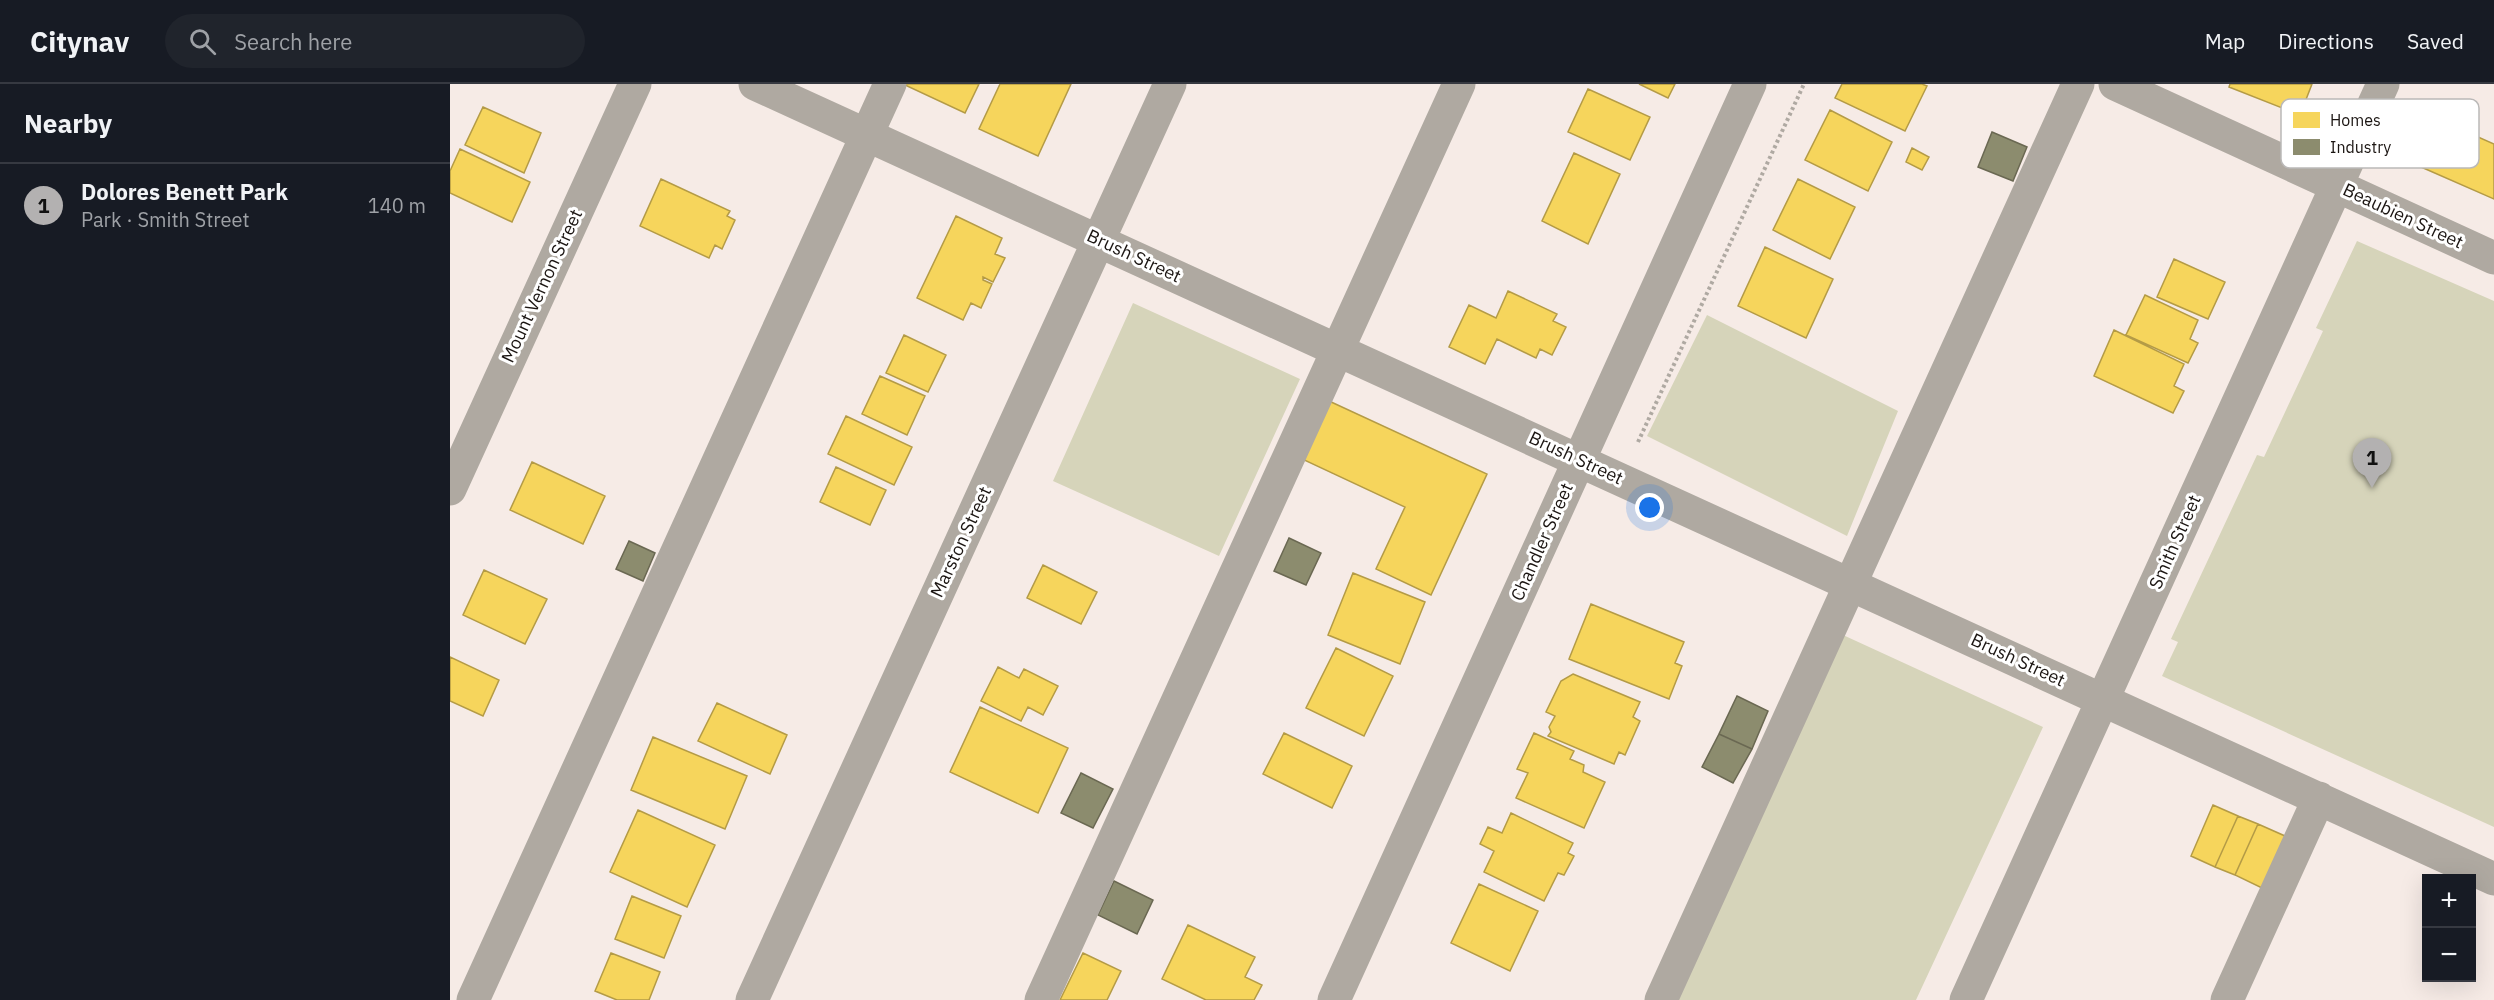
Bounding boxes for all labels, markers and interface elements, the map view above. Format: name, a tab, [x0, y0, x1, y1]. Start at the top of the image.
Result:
search box	[165, 14, 585, 68]
text: Citynav	[30, 23, 129, 60]
icon: search	[186, 25, 219, 58]
text: Search here	[234, 27, 352, 56]
text: Map	[2205, 27, 2245, 55]
text: Directions	[2278, 27, 2374, 55]
text: Saved	[2407, 27, 2464, 55]
legend	[2281, 99, 2479, 168]
text: Nearby	[24, 106, 112, 140]
text: Homes	[2330, 110, 2381, 130]
text: Industry	[2330, 137, 2391, 157]
text: Dolores Benett Park	[81, 177, 288, 206]
street label: Beaubien Street	[2339, 178, 2467, 253]
text: 1	[38, 192, 50, 219]
text: 140 m	[368, 192, 426, 219]
street label: Mount Vernon Street	[496, 205, 587, 366]
text: Park · Smith Street	[81, 206, 249, 233]
street label: Brush Street	[1083, 224, 1185, 287]
street label: Brush Street	[1525, 426, 1627, 489]
pin: 1	[2352, 438, 2392, 488]
street label: Chandler Street	[1505, 479, 1578, 604]
street label: Marston Street	[925, 483, 996, 601]
street label: Smith Street	[2144, 491, 2206, 593]
your location	[1635, 493, 1664, 522]
street label: Brush Street	[1967, 628, 2069, 691]
map controls	[2422, 874, 2476, 982]
button: +	[2422, 874, 2476, 928]
button: −	[2422, 928, 2476, 982]

